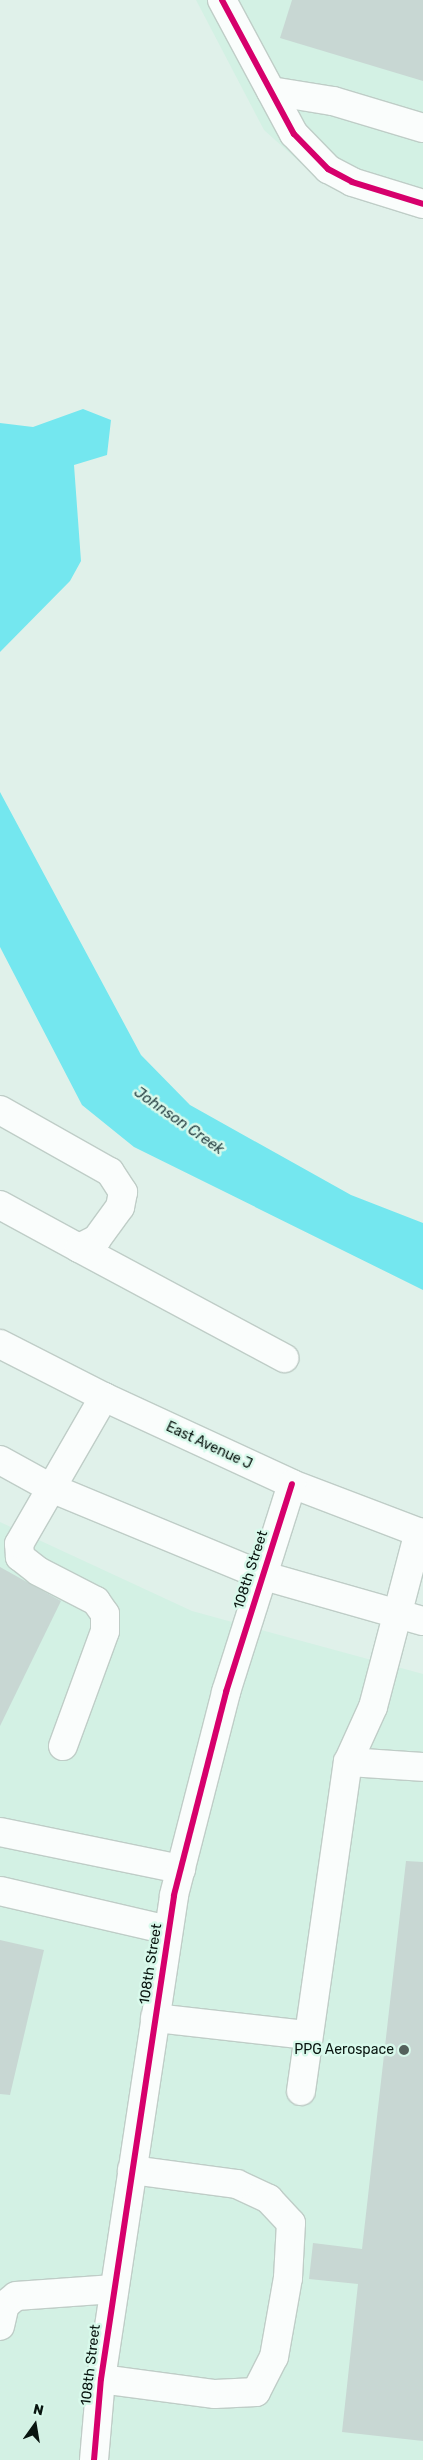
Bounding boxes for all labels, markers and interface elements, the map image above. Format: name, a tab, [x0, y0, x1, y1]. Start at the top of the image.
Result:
water label: Johnson Creek	[131, 1083, 227, 1159]
street label: East Avenue J	[163, 1419, 255, 1473]
street label: 108th Street	[230, 1529, 272, 1611]
street label: 108th Street	[136, 1922, 166, 2006]
place label: PPG Aerospace	[294, 2042, 394, 2058]
marker: PPG Aerospace	[398, 2044, 410, 2056]
street label: 108th Street	[78, 2323, 104, 2407]
north arrow	[10, 2400, 60, 2450]
text: N	[32, 2400, 45, 2419]

